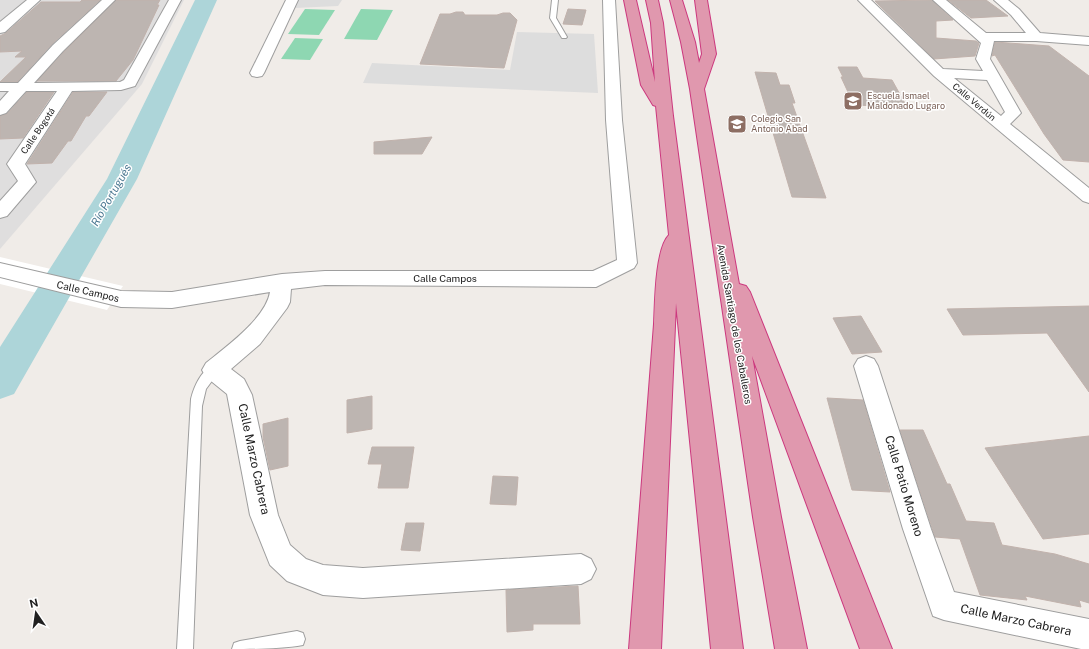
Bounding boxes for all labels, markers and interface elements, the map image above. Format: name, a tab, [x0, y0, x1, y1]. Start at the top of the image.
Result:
street label: Calle Verdún	[950, 80, 998, 123]
school or university icon: Escuela Ismael Maldonado Lugaro	[842, 90, 864, 112]
place label: Escuela Ismael Maldonado Lugaro	[867, 90, 945, 111]
street label: Calle Bogotá	[18, 106, 57, 156]
school or university icon: Colegio San Antonio Abad	[726, 113, 748, 135]
place label: Colegio San Antonio Abad	[751, 113, 808, 134]
water label: Río Portugués	[89, 162, 134, 228]
street label: Avenida Santiago de los Caballeros	[715, 243, 755, 405]
street label: Calle Campos	[413, 272, 477, 284]
street label: Calle Campos	[56, 278, 120, 304]
street label: Calle Marzo Cabrera	[235, 402, 273, 516]
street label: Calle Patio Moreno	[882, 434, 926, 538]
north arrow	[16, 593, 56, 633]
text: N	[28, 596, 39, 610]
street label: Calle Marzo Cabrera	[959, 601, 1073, 639]

